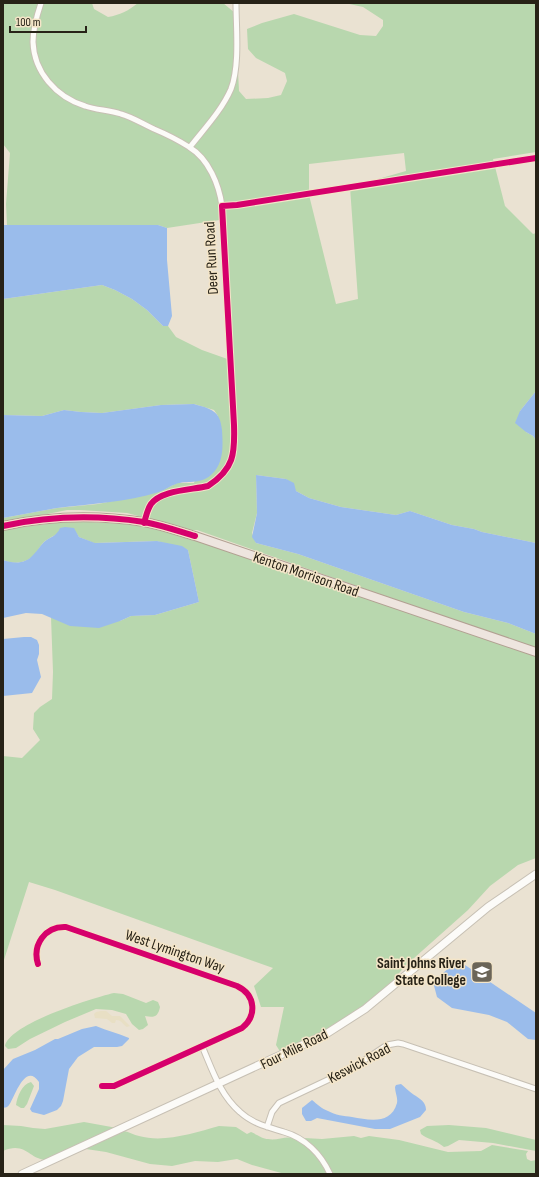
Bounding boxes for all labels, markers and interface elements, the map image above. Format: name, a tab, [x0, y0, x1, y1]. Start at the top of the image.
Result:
scale bar	[10, 8, 86, 34]
text: 100 m	[16, 15, 41, 30]
street label: Deer Run Road	[200, 221, 223, 295]
street label: Kenton Morrison Road	[250, 548, 361, 601]
street label: West Lymington Way	[123, 926, 227, 977]
place label: Saint Johns River State College	[377, 954, 466, 990]
school or university icon: Saint Johns River State College	[469, 959, 495, 985]
street label: Four Mile Road	[257, 1025, 331, 1074]
street label: Keswick Road	[325, 1039, 394, 1088]

